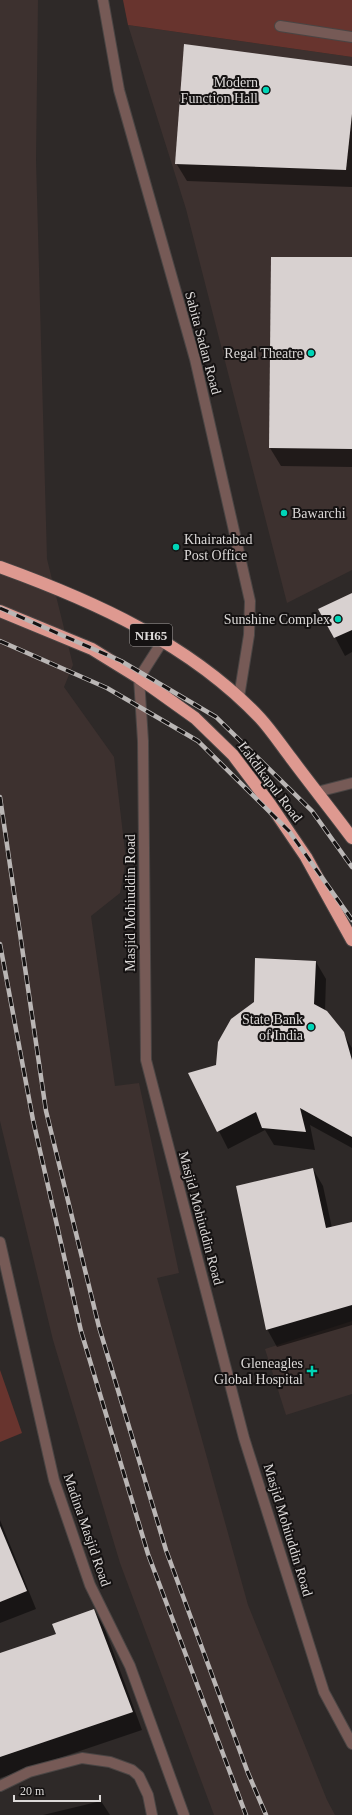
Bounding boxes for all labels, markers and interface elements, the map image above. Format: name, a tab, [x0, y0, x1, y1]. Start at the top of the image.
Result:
place label: Modern Function Hall	[181, 75, 258, 106]
marker: Modern Function Hall	[261, 85, 271, 95]
street label: Sabita Sadan Road	[182, 290, 224, 396]
place label: Regal Theatre	[224, 346, 303, 361]
marker: Regal Theatre	[306, 348, 316, 358]
place label: Bawarchi	[292, 506, 346, 521]
marker: Bawarchi	[279, 508, 289, 518]
place label: Khairatabad Post Office	[184, 532, 252, 563]
marker: Khairatabad Post Office	[171, 542, 181, 552]
place label: Sunshine Complex	[224, 612, 330, 627]
marker: Sunshine Complex	[333, 614, 343, 624]
road number: NH65	[130, 624, 172, 646]
street label: Lakdikapul Road	[235, 739, 305, 825]
street label: Masjid Mohiuddin Road	[123, 834, 138, 972]
place label: State Bank of India	[242, 1012, 304, 1043]
marker: State Bank of India	[306, 1022, 316, 1032]
street label: Masjid Mohiuddin Road	[176, 1150, 226, 1286]
place label: Gleneagles Global Hospital	[214, 1356, 303, 1387]
marker: Gleneagles Global Hospital	[306, 1365, 318, 1377]
street label: Masjid Mohiuddin Road	[261, 1462, 315, 1598]
street label: Madina Masjid Road	[61, 1472, 113, 1588]
scale bar	[14, 1777, 100, 1803]
text: 20 m	[20, 1784, 45, 1798]

